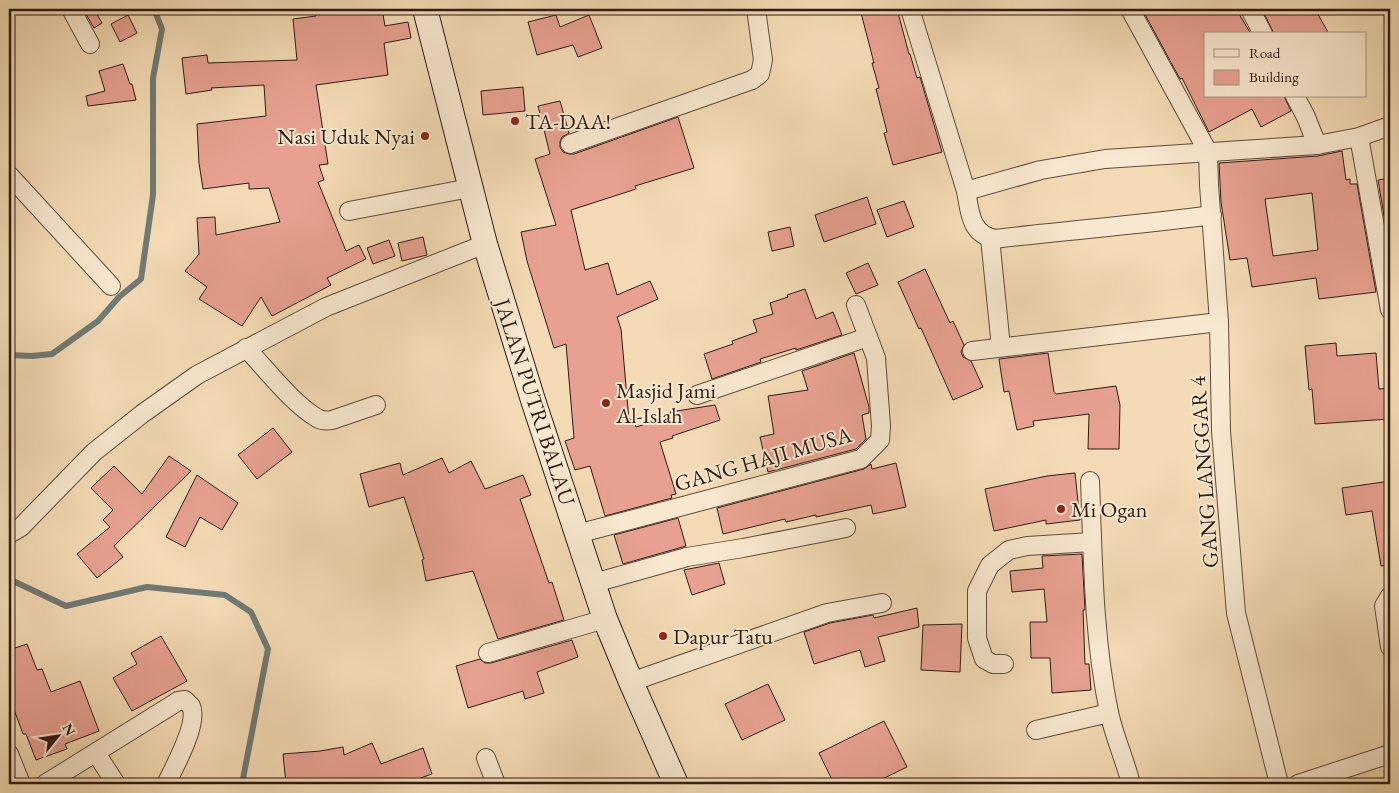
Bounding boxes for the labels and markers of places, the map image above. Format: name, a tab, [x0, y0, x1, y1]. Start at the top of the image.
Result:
place label: TA-DAA!	[525, 107, 611, 136]
marker: TA-DAA!	[509, 115, 521, 127]
place label: Nasi Uduk Nyai	[277, 122, 415, 151]
marker: Nasi Uduk Nyai	[419, 130, 431, 142]
place label: Masjid Jami Al-Islah	[615, 376, 716, 430]
marker: Masjid Jami Al-Islah	[600, 397, 612, 409]
place label: Mi Ogan	[1071, 495, 1148, 524]
marker: Mi Ogan	[1055, 503, 1067, 515]
place label: Dapur Tatu	[673, 622, 773, 651]
marker: Dapur Tatu	[657, 630, 669, 642]

